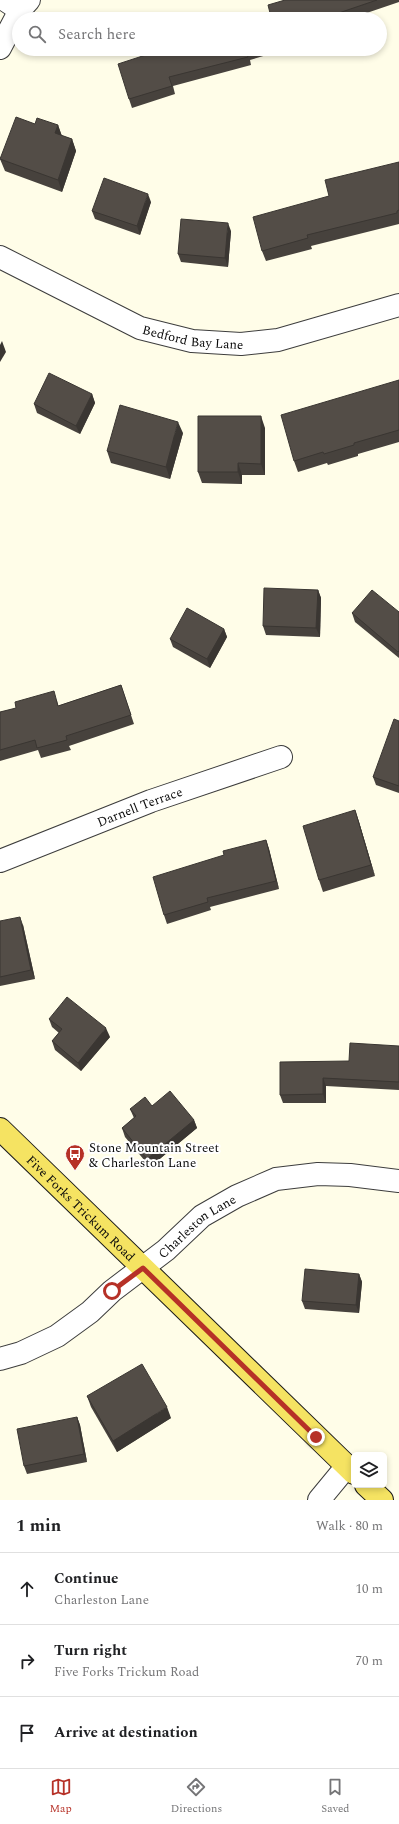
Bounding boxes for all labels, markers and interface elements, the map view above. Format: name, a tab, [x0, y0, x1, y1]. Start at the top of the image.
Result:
search box	[12, 12, 387, 56]
icon: search	[26, 23, 48, 45]
text: Search here	[58, 23, 136, 46]
street label: Bedford Bay Lane	[140, 320, 244, 355]
street label: Darnell Terrace	[94, 782, 185, 832]
place label: Stone Mountain Street & Charleston Lane	[89, 1138, 219, 1173]
bus stop icon: Stone Mountain Street & Charleston Lane	[64, 1143, 86, 1171]
street label: Five Forks Trickum Road	[21, 1151, 139, 1266]
street label: Charleston Lane	[154, 1190, 240, 1264]
route start	[103, 1282, 121, 1300]
route end	[307, 1428, 325, 1446]
map controls	[351, 1452, 387, 1488]
button: layers	[351, 1452, 387, 1488]
text: 1 min	[16, 1513, 61, 1539]
text: Walk · 80 m	[316, 1516, 383, 1536]
text: Continue	[54, 1567, 119, 1590]
icon: ahead	[16, 1578, 38, 1600]
text: 10 m	[356, 1579, 383, 1599]
text: Charleston Lane	[54, 1590, 149, 1610]
text: Turn right	[54, 1639, 127, 1662]
icon: right	[16, 1650, 38, 1672]
text: 70 m	[356, 1651, 383, 1671]
text: Five Forks Trickum Road	[54, 1662, 199, 1682]
text: Arrive at destination	[54, 1721, 198, 1744]
icon: arrive	[16, 1722, 38, 1744]
tab: Map	[50, 1776, 72, 1817]
tab: Directions	[171, 1776, 222, 1817]
tab: Saved	[321, 1776, 349, 1817]

